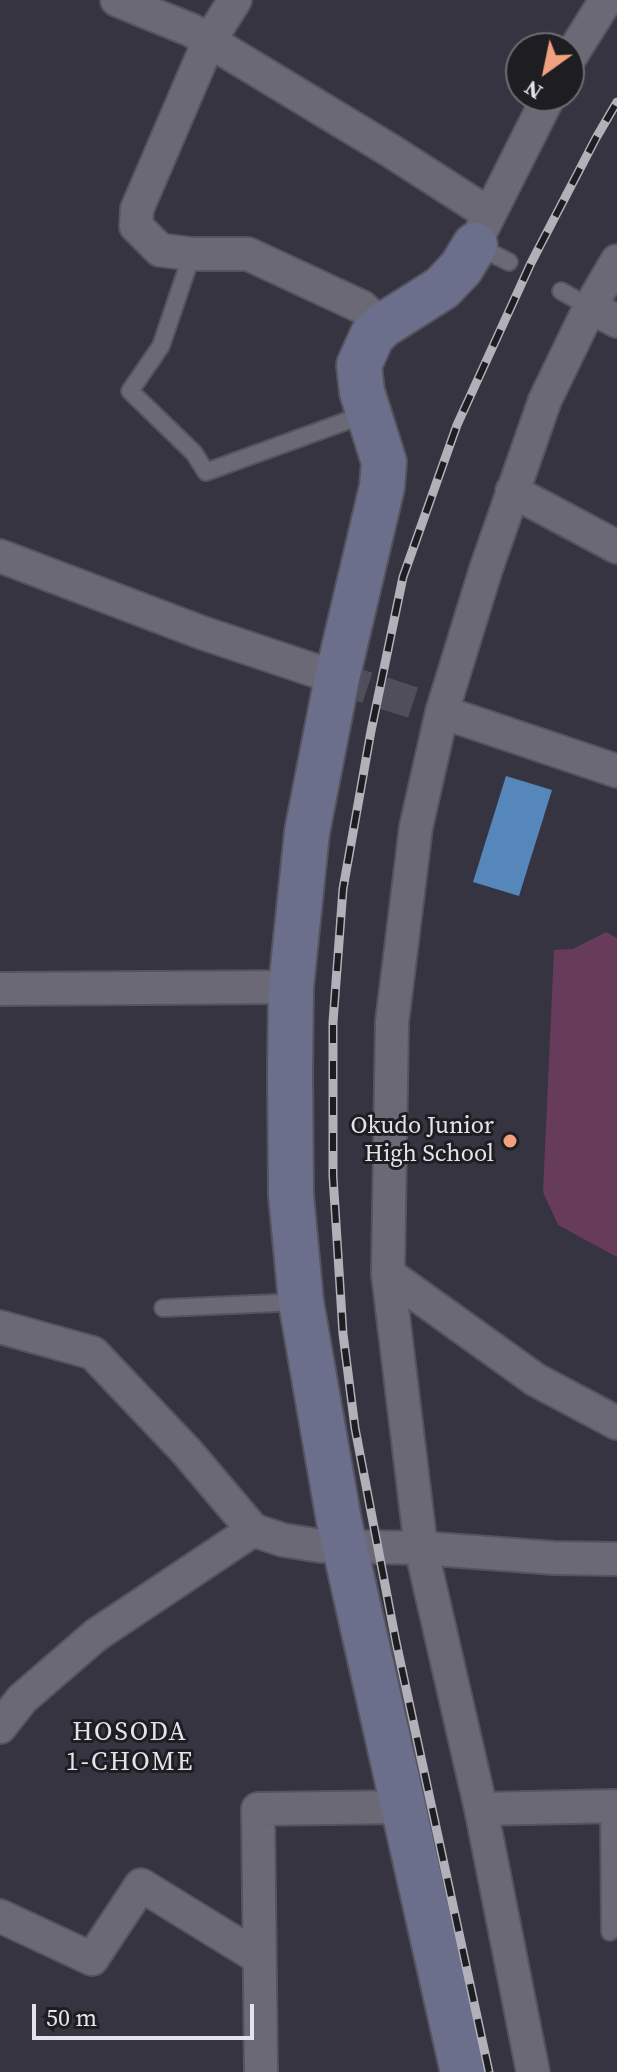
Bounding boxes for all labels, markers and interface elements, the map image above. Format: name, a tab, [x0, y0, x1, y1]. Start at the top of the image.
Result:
north arrow	[505, 32, 585, 112]
text: N	[518, 74, 548, 107]
place label: Okudo Junior High School	[351, 1113, 494, 1169]
marker: Okudo Junior High School	[501, 1132, 519, 1150]
district label: HOSODA 1-CHOME	[66, 1717, 194, 1778]
scale bar	[36, 1988, 258, 2038]
text: 50 m	[46, 2001, 97, 2034]

